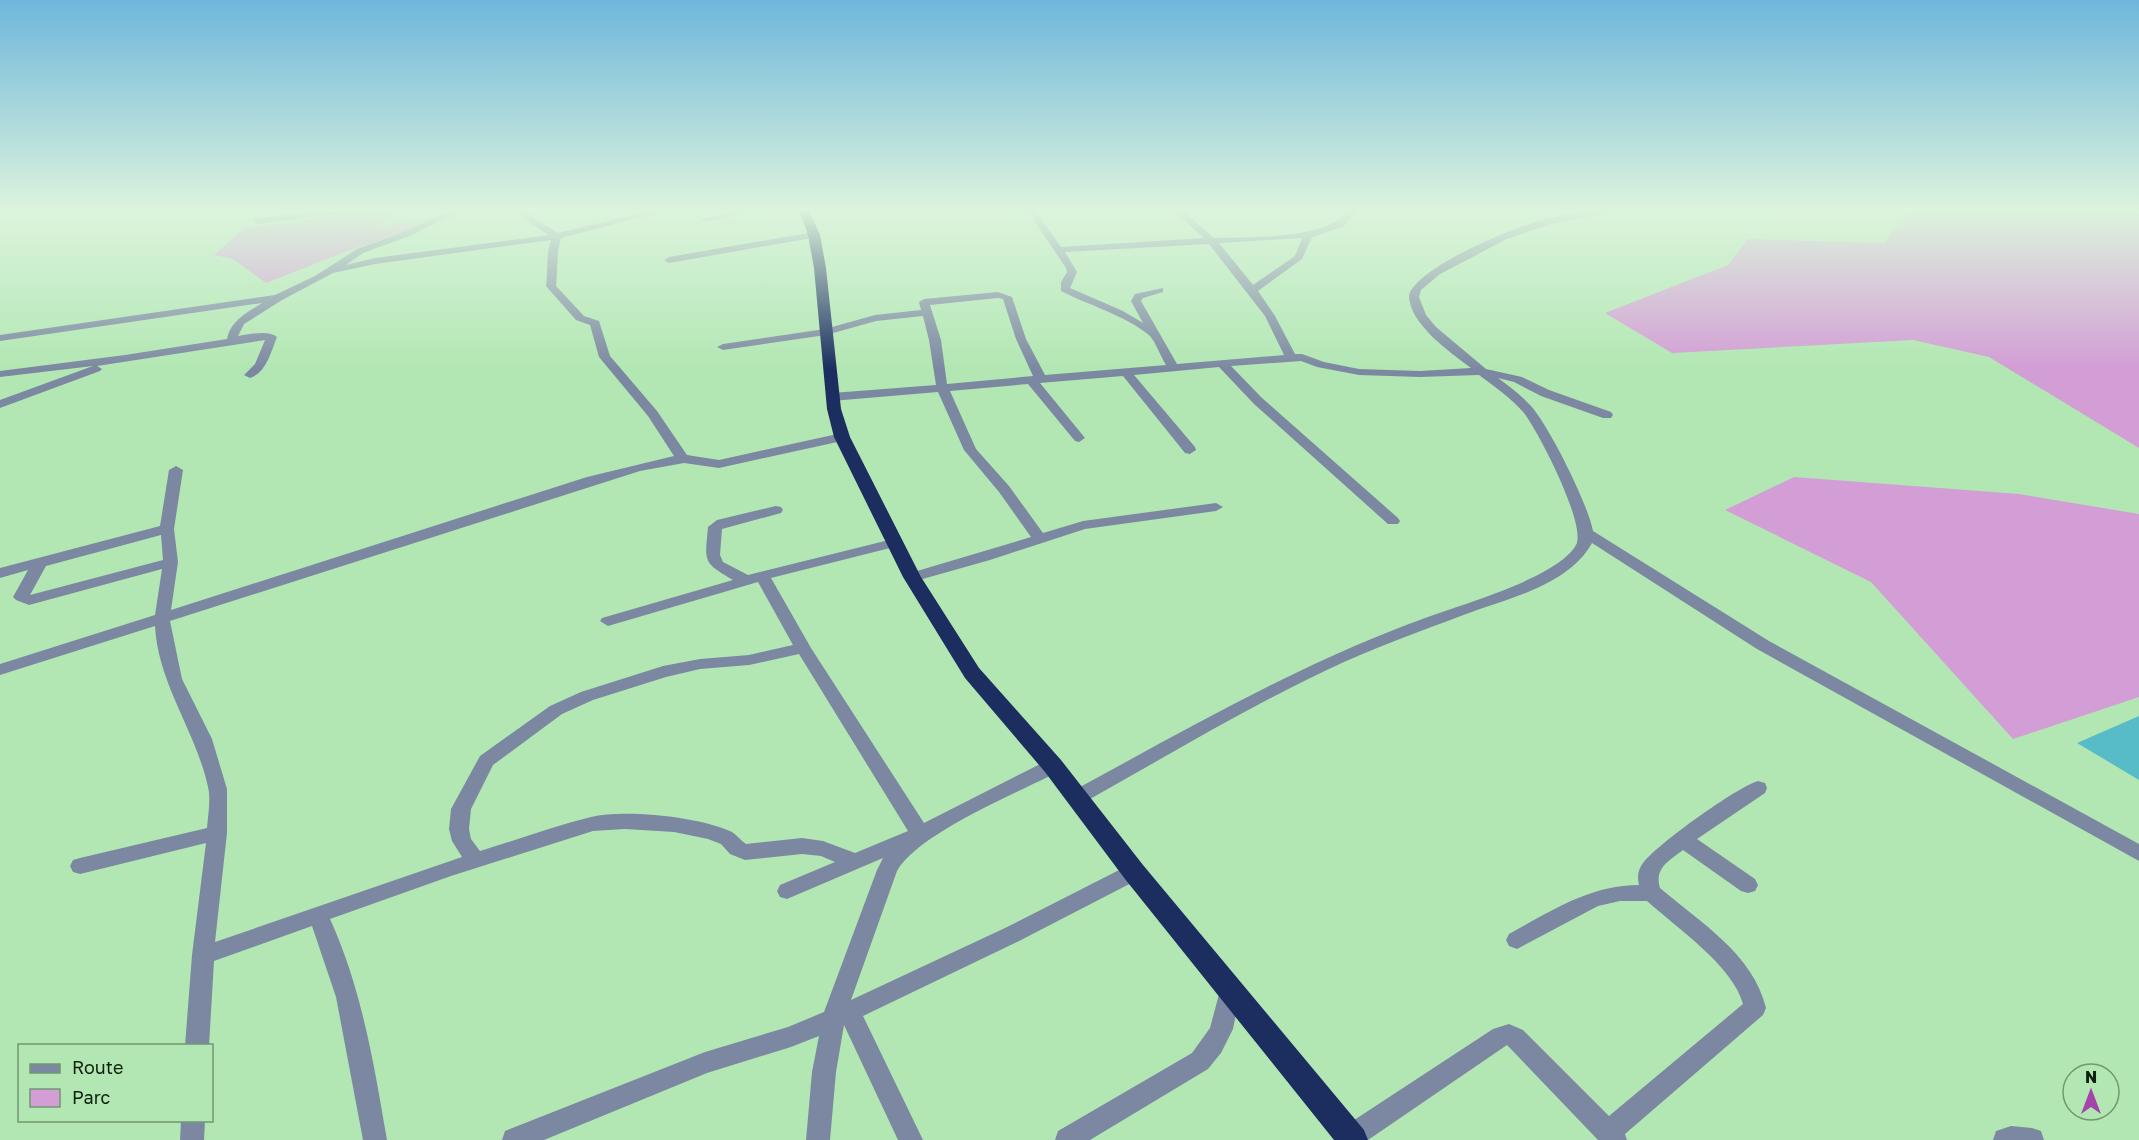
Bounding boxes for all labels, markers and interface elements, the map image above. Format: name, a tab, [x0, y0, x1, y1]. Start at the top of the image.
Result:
legend	[18, 1044, 213, 1122]
text: Route	[72, 1056, 123, 1078]
north arrow	[2061, 1062, 2121, 1122]
text: N	[2085, 1067, 2097, 1087]
text: Parc	[72, 1086, 111, 1108]

